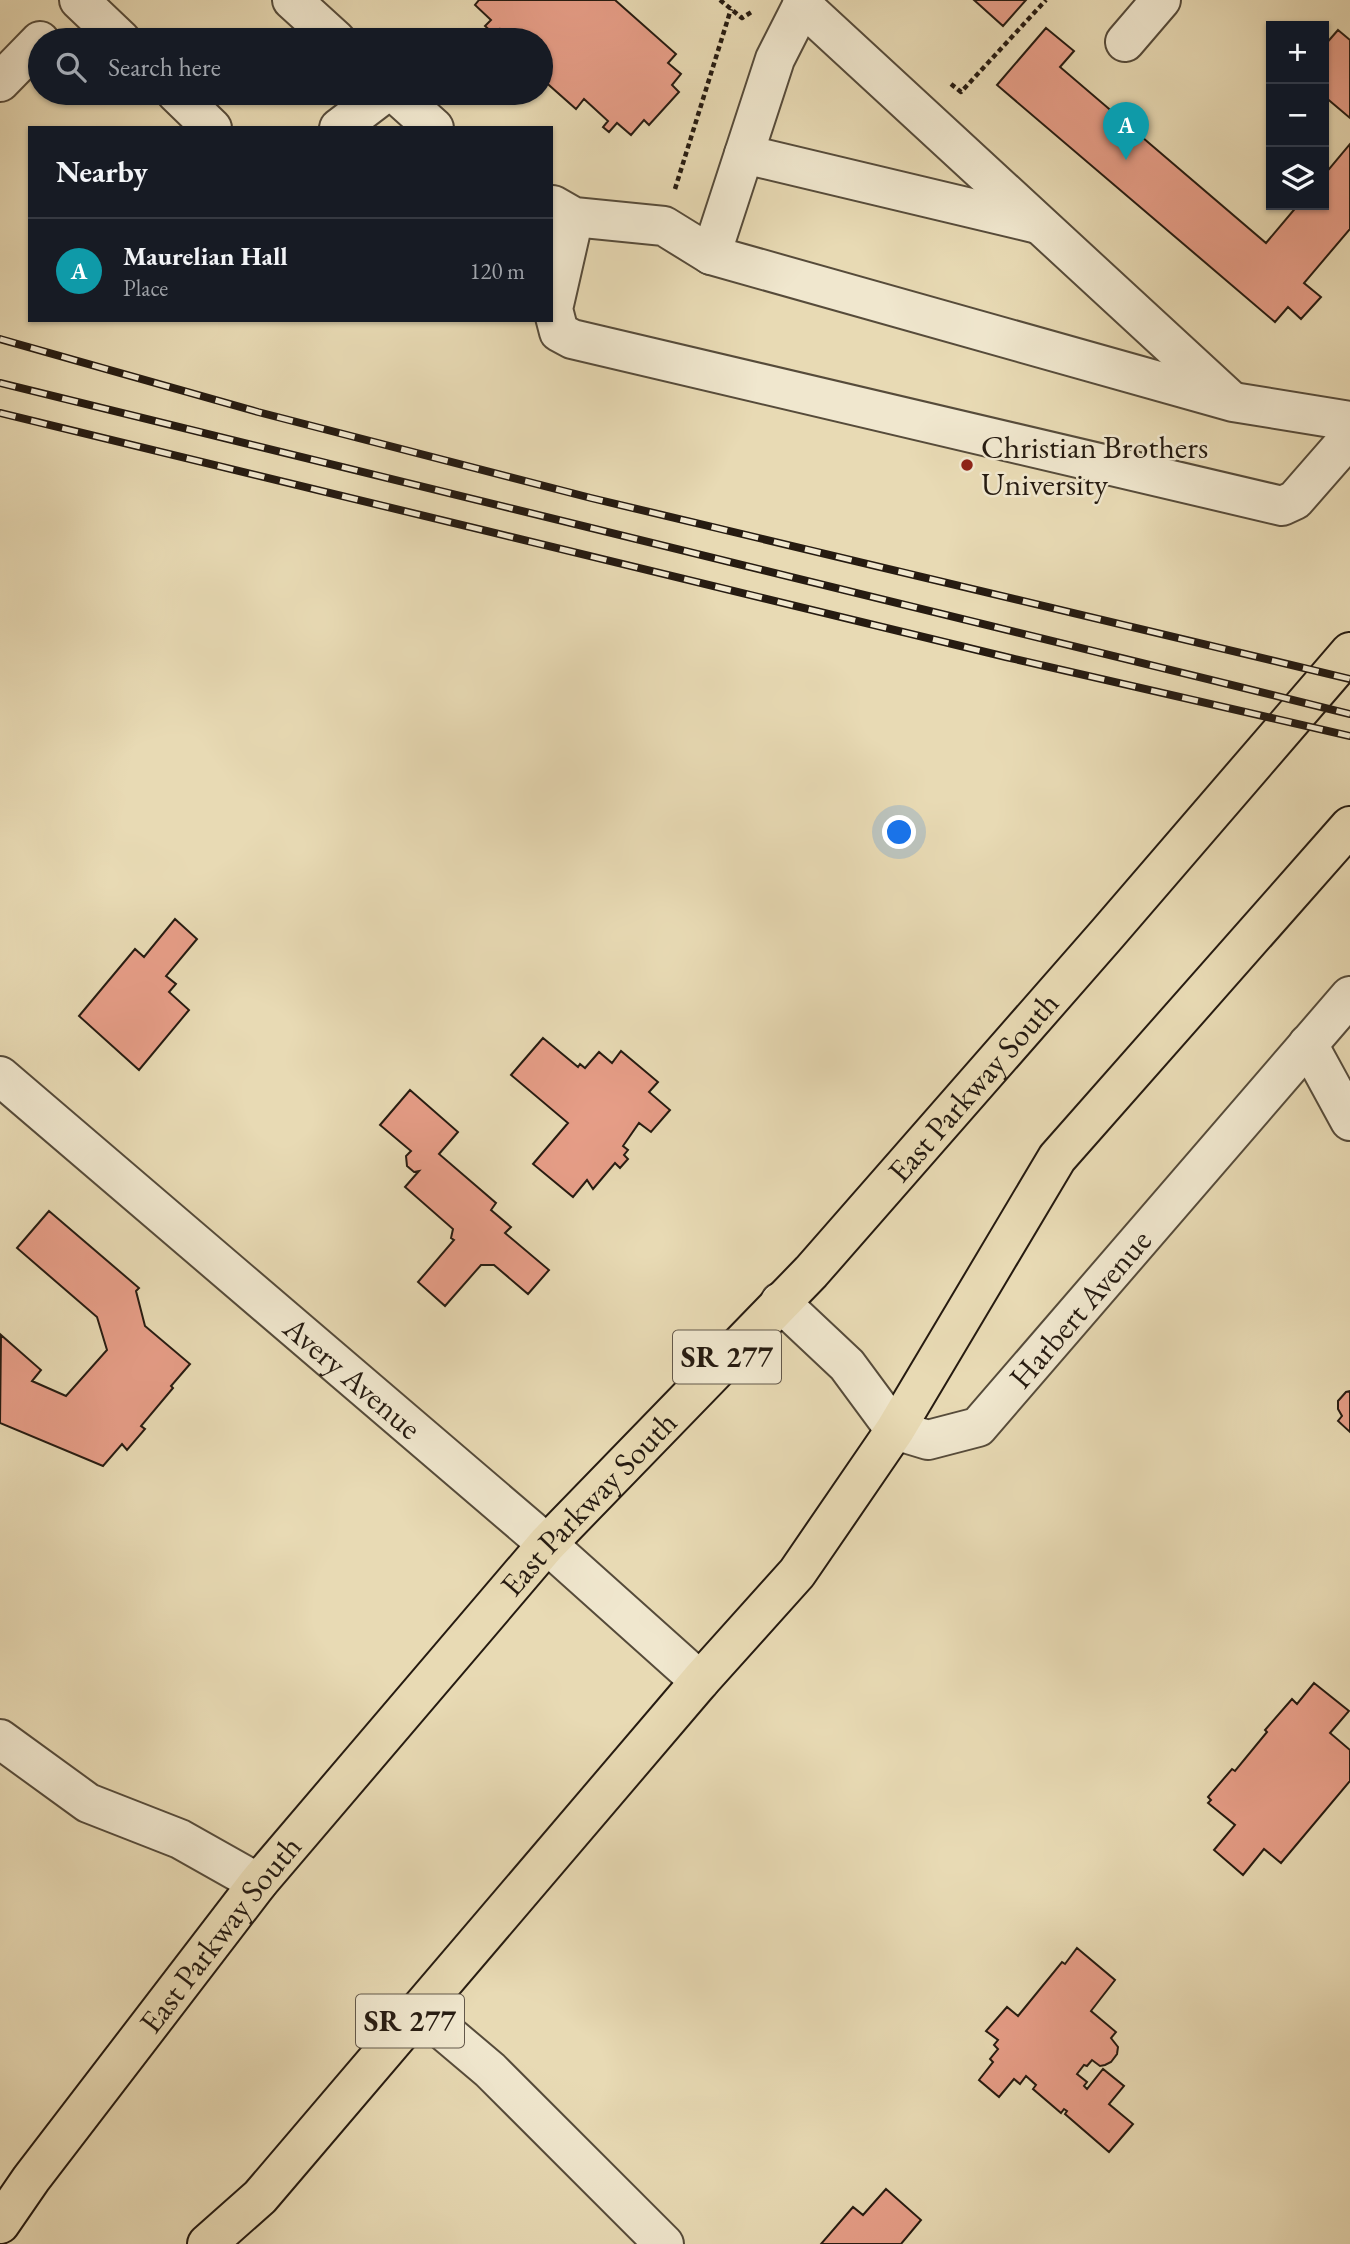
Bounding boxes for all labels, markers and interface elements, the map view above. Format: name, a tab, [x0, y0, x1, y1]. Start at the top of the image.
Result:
map controls	[1266, 21, 1329, 210]
button: +	[1266, 21, 1329, 84]
search box	[28, 28, 553, 105]
icon: search	[52, 48, 90, 86]
text: Search here	[108, 50, 221, 84]
button: −	[1266, 84, 1329, 147]
pin: A	[1103, 102, 1149, 160]
button: layers	[1266, 147, 1329, 210]
text: Nearby	[56, 152, 148, 191]
text: Maurelian Hall	[123, 239, 288, 273]
text: A	[71, 256, 87, 286]
text: 120 m	[469, 256, 525, 286]
text: Place	[123, 273, 168, 303]
place label: Christian Brothers University	[981, 426, 1208, 505]
marker: Christian Brothers University	[959, 457, 975, 473]
your location	[882, 815, 916, 849]
street label: East Parkway South	[878, 983, 1068, 1191]
street label: Harbert Avenue	[1000, 1220, 1160, 1397]
street label: Avery Avenue	[274, 1306, 430, 1448]
road number: SR 277	[673, 1330, 781, 1384]
street label: East Parkway South	[491, 1402, 686, 1605]
street label: East Parkway South	[130, 1827, 311, 2041]
road number: SR 277	[356, 1994, 464, 2048]

